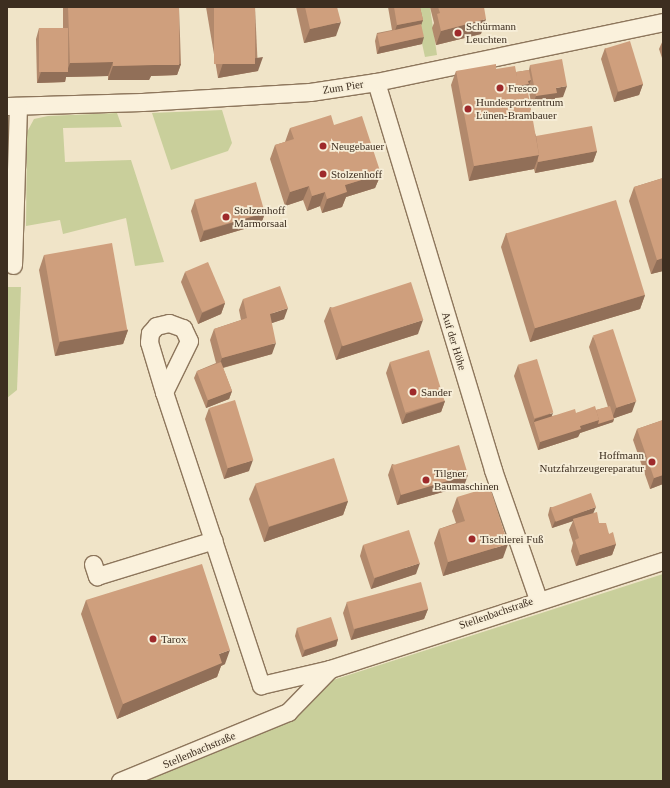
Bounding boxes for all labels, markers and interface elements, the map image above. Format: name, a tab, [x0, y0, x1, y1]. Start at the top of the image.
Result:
place label: Schürmann Leuchten	[466, 20, 516, 46]
marker: Schürmann Leuchten	[453, 28, 463, 38]
street label: Zum Pier	[322, 77, 364, 97]
place label: Fresco	[508, 81, 537, 95]
marker: Fresco	[495, 83, 505, 93]
place label: Hundesportzentrum Lünen-Brambauer	[476, 96, 563, 122]
marker: Hundesportzentrum Lünen-Brambauer	[463, 104, 473, 114]
place label: Neugebauer	[331, 139, 384, 153]
marker: Neugebauer	[318, 141, 328, 151]
place label: Stolzenhoff	[331, 167, 382, 181]
marker: Stolzenhoff	[318, 169, 328, 179]
place label: Stolzenhoff Marmorsaal	[234, 204, 287, 230]
marker: Stolzenhoff Marmorsaal	[221, 212, 231, 222]
street label: Auf der Höhe	[439, 310, 469, 372]
place label: Sander	[421, 385, 452, 399]
marker: Sander	[408, 387, 418, 397]
place label: Hoffmann Nutzfahrzeugereparatur	[540, 449, 644, 475]
marker: Hoffmann Nutzfahrzeugereparatur	[647, 457, 657, 467]
place label: Tilgner Baumaschinen	[434, 467, 499, 493]
marker: Tilgner Baumaschinen	[421, 475, 431, 485]
place label: Tischlerei Fuß	[480, 532, 543, 546]
marker: Tischlerei Fuß	[467, 534, 477, 544]
street label: Stellenbachstraße	[457, 594, 535, 632]
place label: Tarox	[161, 632, 186, 646]
marker: Tarox	[148, 634, 158, 644]
street label: Stellenbachstraße	[161, 729, 237, 771]

